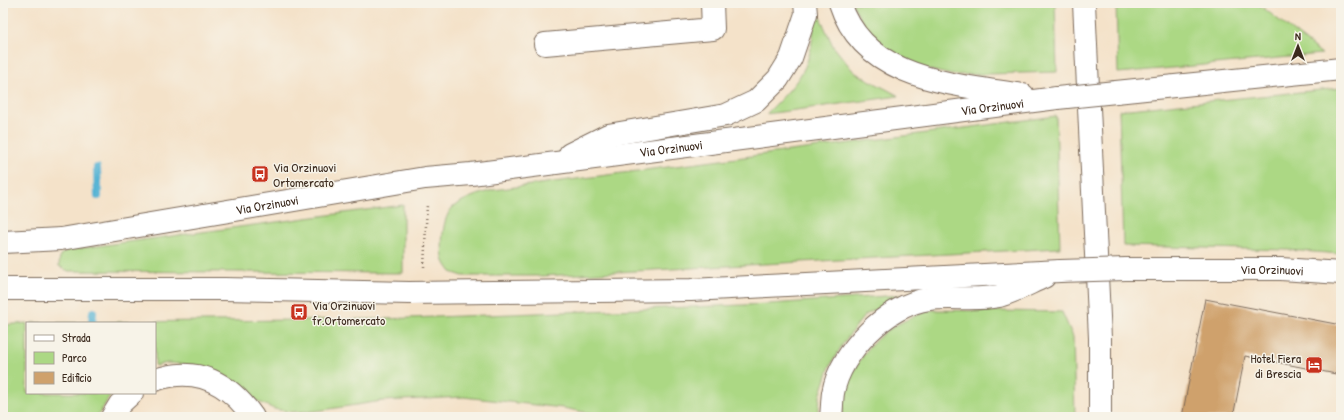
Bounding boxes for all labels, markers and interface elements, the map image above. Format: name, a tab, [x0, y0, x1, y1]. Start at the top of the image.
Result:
north arrow	[1278, 26, 1318, 66]
text: N	[1295, 29, 1301, 43]
street label: Via Orzinuovi	[960, 93, 1025, 119]
street label: Via Orzinuovi	[638, 135, 704, 161]
place label: Via Orzinuovi Ortomercato	[273, 158, 336, 191]
bus stop icon: Via Orzinuovi Ortomercato	[250, 164, 270, 184]
street label: Via Orzinuovi	[234, 190, 300, 219]
street label: Via Orzinuovi	[1240, 260, 1304, 279]
place label: Via Orzinuovi fr.Ortomercato	[312, 296, 385, 329]
bus stop icon: Via Orzinuovi fr.Ortomercato	[289, 302, 309, 322]
legend	[26, 322, 156, 394]
text: Strada	[62, 329, 91, 346]
text: Parco	[62, 349, 87, 366]
place label: Hotel Fiera di Brescia	[1251, 349, 1301, 382]
hotel icon: Hotel Fiera di Brescia	[1304, 355, 1324, 375]
text: Edificio	[62, 369, 92, 386]

